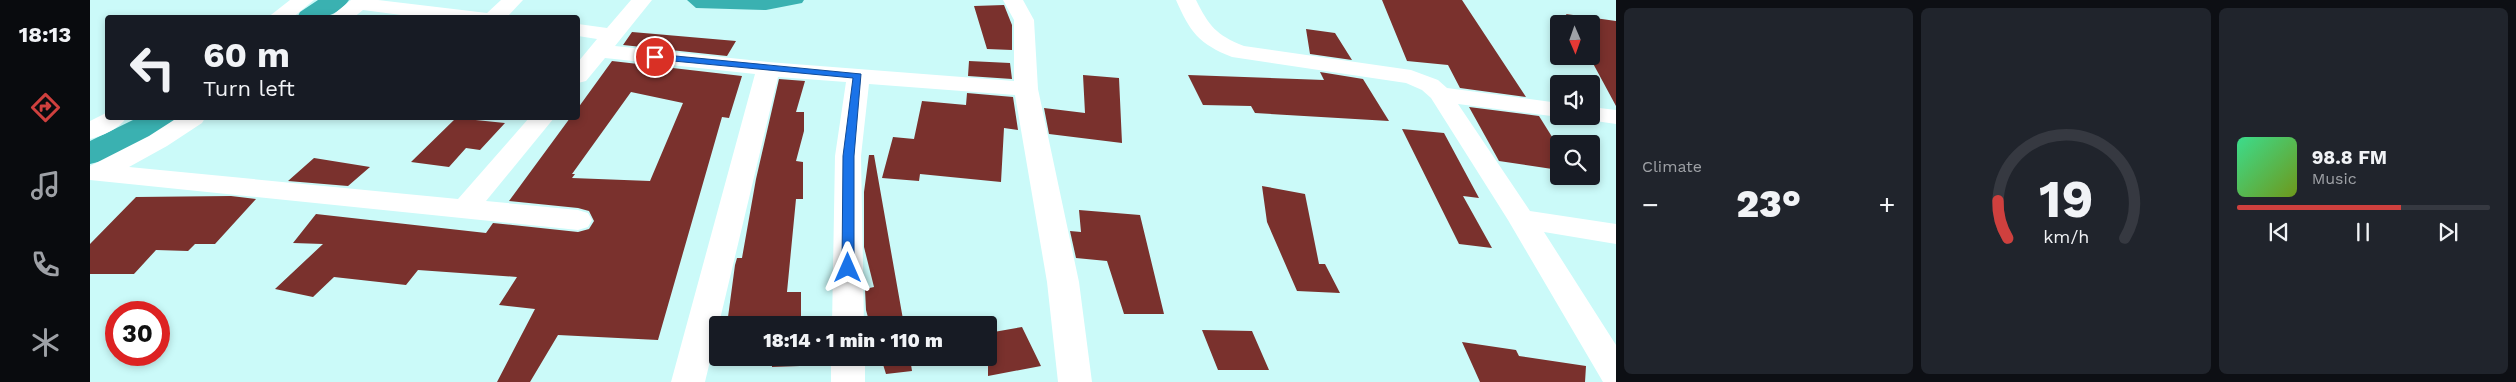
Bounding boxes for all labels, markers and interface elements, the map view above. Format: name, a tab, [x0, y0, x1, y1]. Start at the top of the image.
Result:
north arrow	[1550, 15, 1600, 65]
map controls	[1550, 15, 1600, 185]
text: 18:13	[19, 22, 71, 47]
text: 60 m	[203, 34, 290, 76]
icon: left	[120, 35, 185, 100]
pin	[634, 36, 676, 78]
icon: arrive	[641, 43, 669, 71]
button: sound	[1550, 75, 1600, 125]
text: Turn left	[203, 76, 295, 101]
icon: directions	[28, 90, 63, 125]
button: search	[1550, 135, 1600, 185]
text: 98.8 FM	[2312, 146, 2387, 169]
text: Climate	[1642, 157, 1702, 176]
icon: music	[28, 168, 63, 203]
text: 19	[2039, 169, 2093, 230]
text: Music	[2312, 169, 2357, 188]
text: 23°	[1736, 182, 1801, 226]
text: −	[1642, 188, 1659, 221]
text: +	[1878, 188, 1895, 221]
icon: previous	[2265, 218, 2293, 246]
icon: pause	[2349, 218, 2377, 246]
icon: next	[2434, 218, 2462, 246]
text: km/h	[2043, 226, 2089, 247]
position arrow	[821, 241, 873, 293]
icon: phone	[28, 247, 63, 282]
speed limit sign: 30	[105, 301, 170, 366]
icon: climate	[28, 325, 63, 360]
text: 18:14 · 1 min · 110 m	[763, 329, 943, 352]

